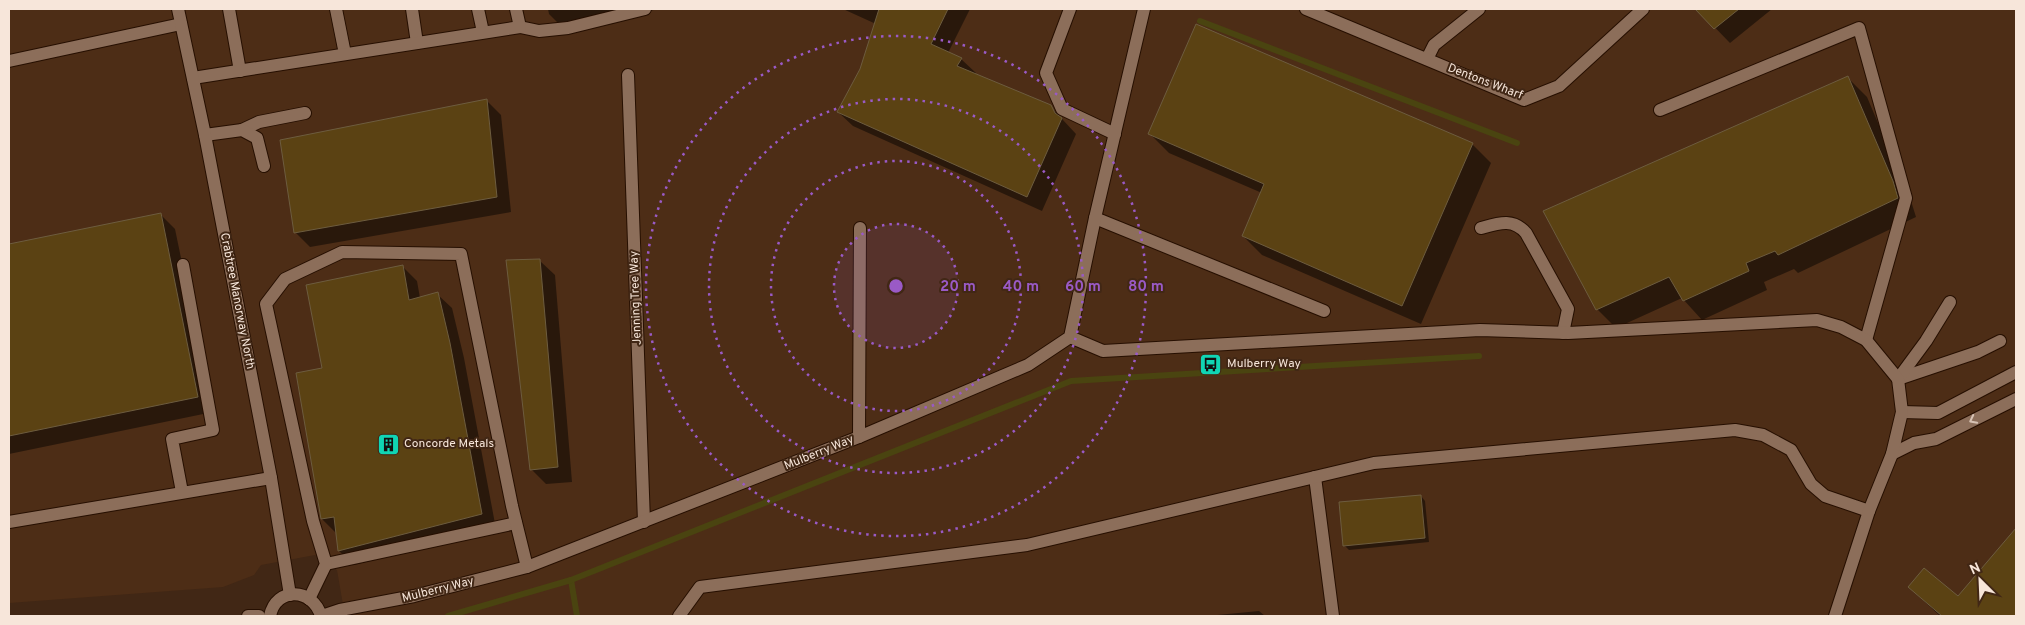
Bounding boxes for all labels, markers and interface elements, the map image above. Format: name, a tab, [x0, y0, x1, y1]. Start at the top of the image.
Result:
street label: Dentons Wharf	[1445, 60, 1525, 104]
street label: Crabtree Manorway North	[216, 231, 258, 371]
street label: Jenning Tree Way	[626, 251, 646, 345]
centre of rings	[887, 277, 905, 295]
text: 20 m	[940, 278, 976, 297]
text: 40 m	[1003, 278, 1039, 297]
text: 60 m	[1065, 278, 1101, 297]
text: 80 m	[1128, 278, 1164, 297]
bus stop icon: Mulberry Way	[1199, 352, 1223, 376]
place label: Mulberry Way	[1227, 356, 1301, 372]
one-way arrow	[1969, 414, 1978, 424]
building icon: Concorde Metals	[376, 432, 400, 456]
street label: Mulberry Way	[782, 432, 856, 474]
place label: Concorde Metals	[404, 436, 494, 452]
north arrow	[1955, 555, 2005, 605]
text: N	[1967, 560, 1983, 579]
street label: Mulberry Way	[400, 573, 476, 607]

